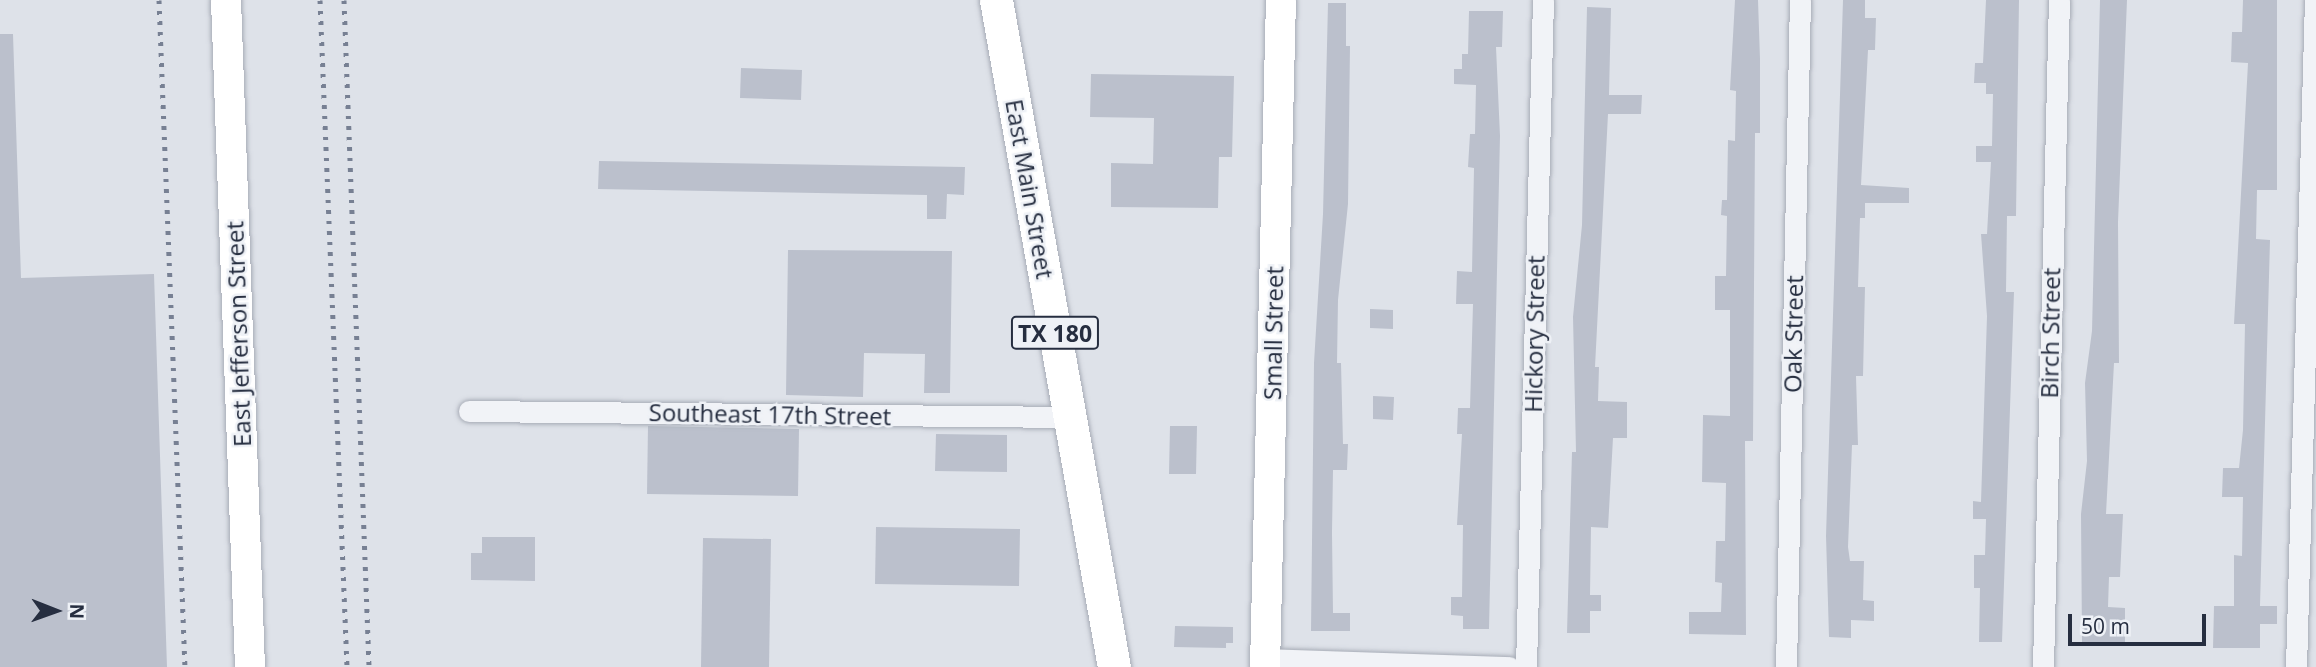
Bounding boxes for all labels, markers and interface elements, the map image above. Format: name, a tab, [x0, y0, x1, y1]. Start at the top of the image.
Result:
street label: East Main Street	[1000, 97, 1060, 281]
street label: East Jefferson Street	[220, 221, 256, 447]
street label: Hickory Street	[1518, 255, 1550, 413]
street label: Small Street	[1257, 266, 1289, 400]
street label: Birch Street	[2034, 267, 2066, 399]
street label: Oak Street	[1778, 275, 1808, 393]
road number: TX 180	[1010, 314, 1100, 352]
street label: Southeast 17th Street	[648, 397, 892, 431]
north arrow	[21, 576, 91, 646]
scale bar	[2071, 600, 2209, 644]
text: N	[64, 603, 90, 619]
text: 50 m	[2081, 612, 2130, 640]

